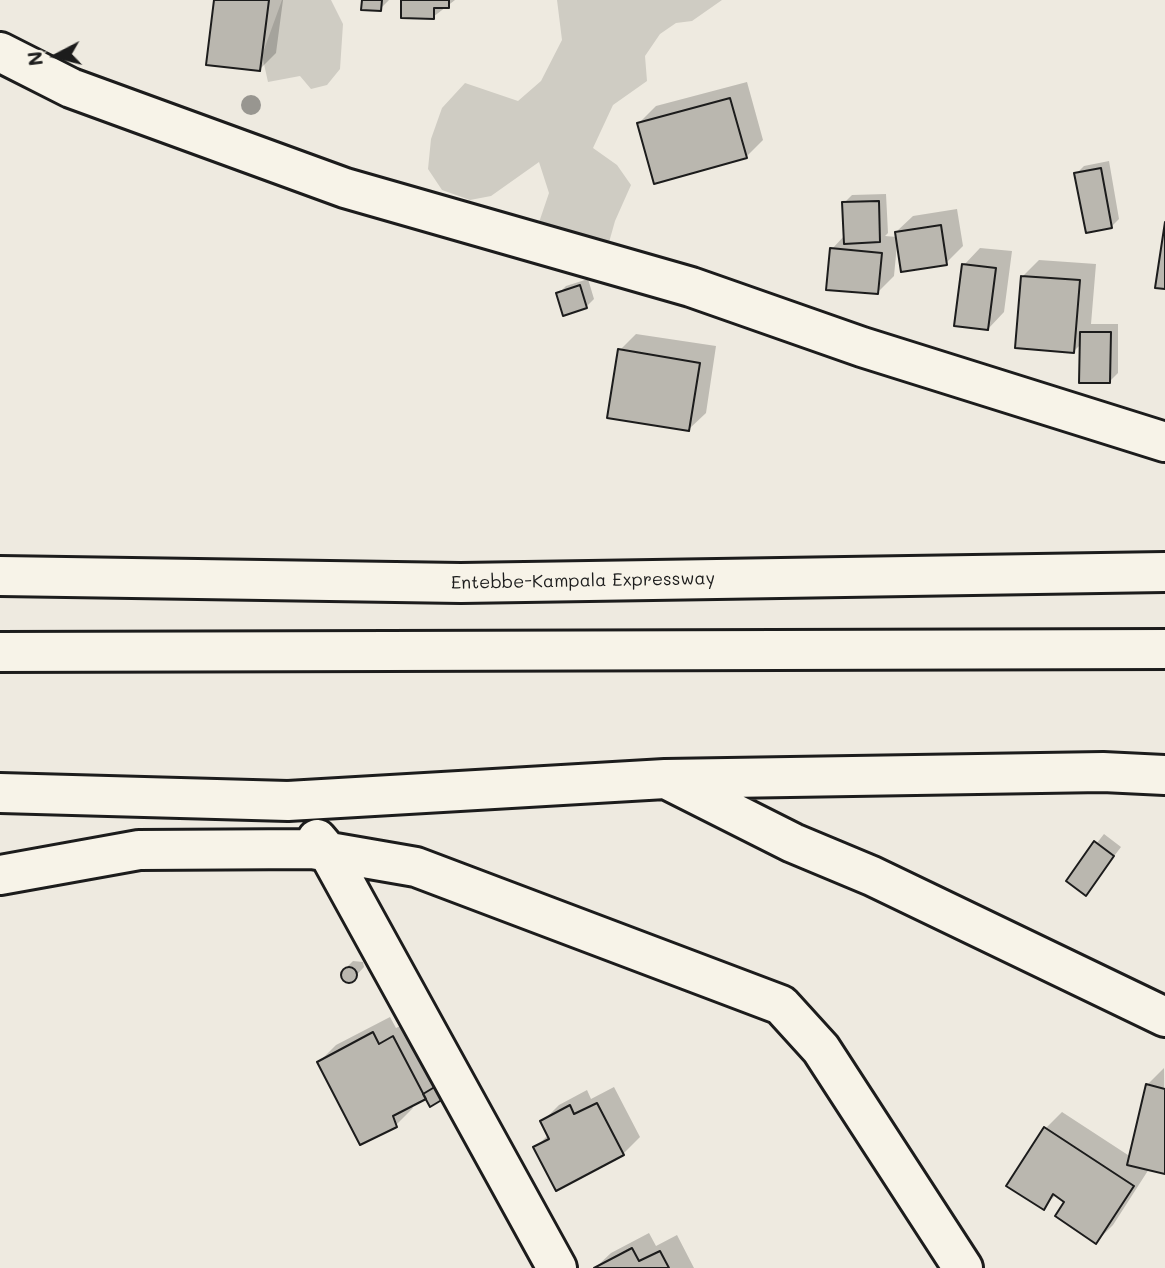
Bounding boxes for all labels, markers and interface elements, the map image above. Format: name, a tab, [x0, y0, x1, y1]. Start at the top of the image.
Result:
north arrow	[21, 21, 91, 91]
text: N	[21, 50, 48, 67]
street label: Entebbe-Kampala Expressway	[451, 568, 715, 594]

